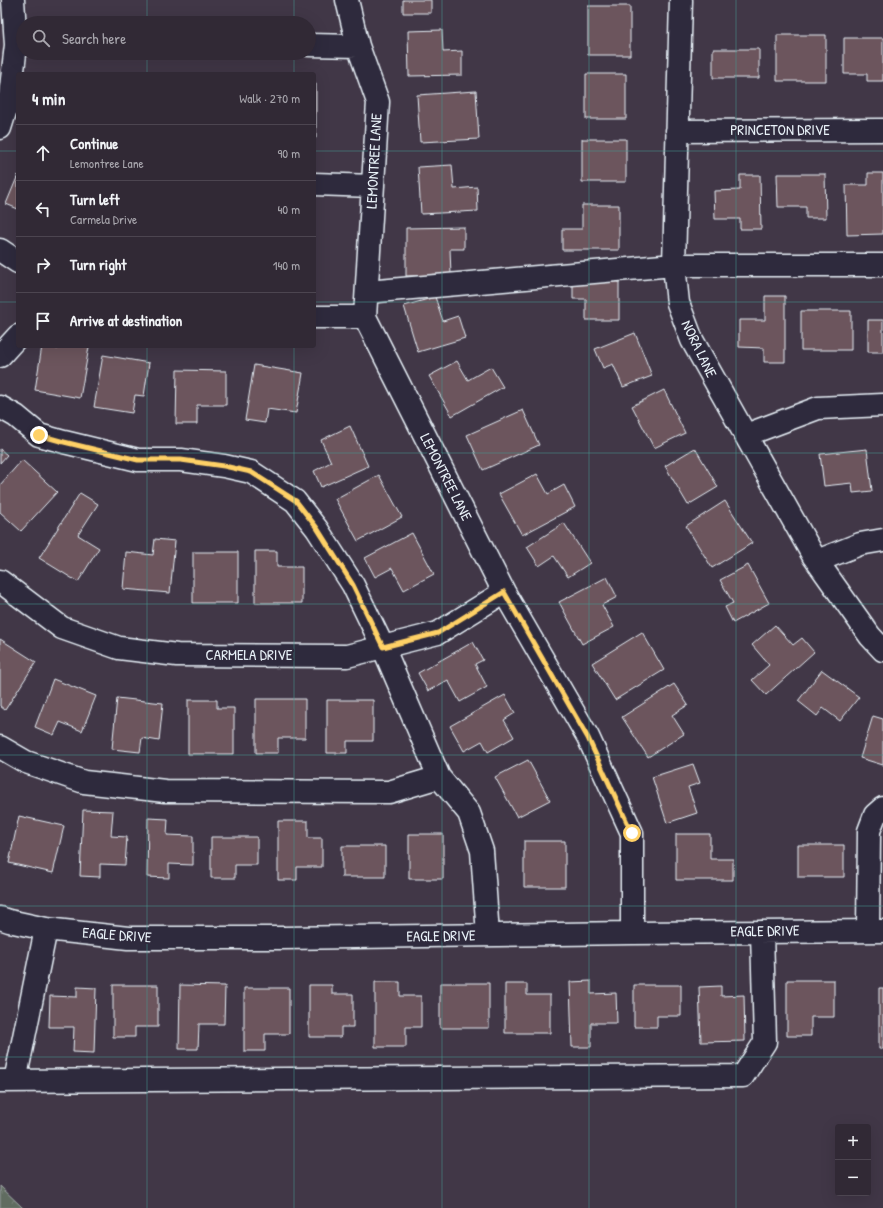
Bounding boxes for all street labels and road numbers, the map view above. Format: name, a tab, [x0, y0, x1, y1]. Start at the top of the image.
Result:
street label: LEMONTREE LANE	[361, 112, 387, 209]
street label: PRINCETON DRIVE	[730, 119, 830, 140]
street label: NORA LANE	[677, 317, 723, 381]
street label: LEMONTREE LANE	[415, 429, 478, 524]
street label: CARMELA DRIVE	[206, 644, 293, 665]
street label: EAGLE DRIVE	[730, 919, 800, 942]
street label: EAGLE DRIVE	[82, 922, 153, 947]
street label: EAGLE DRIVE	[406, 924, 476, 947]

